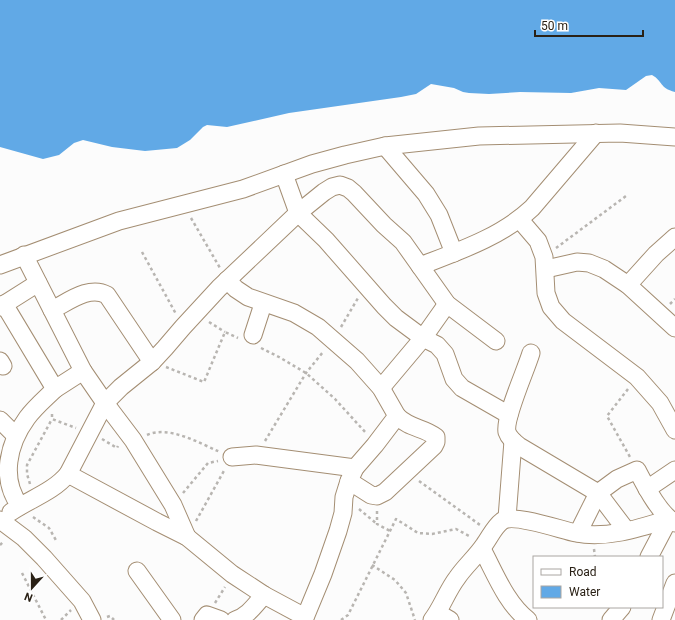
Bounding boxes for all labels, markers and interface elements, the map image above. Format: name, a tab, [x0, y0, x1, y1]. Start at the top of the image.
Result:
scale bar	[535, 12, 643, 38]
text: 50 m	[541, 19, 568, 33]
legend	[533, 556, 663, 608]
text: Road	[569, 565, 597, 579]
north arrow	[12, 568, 52, 608]
text: Water	[569, 585, 600, 599]
text: N	[22, 589, 35, 604]

